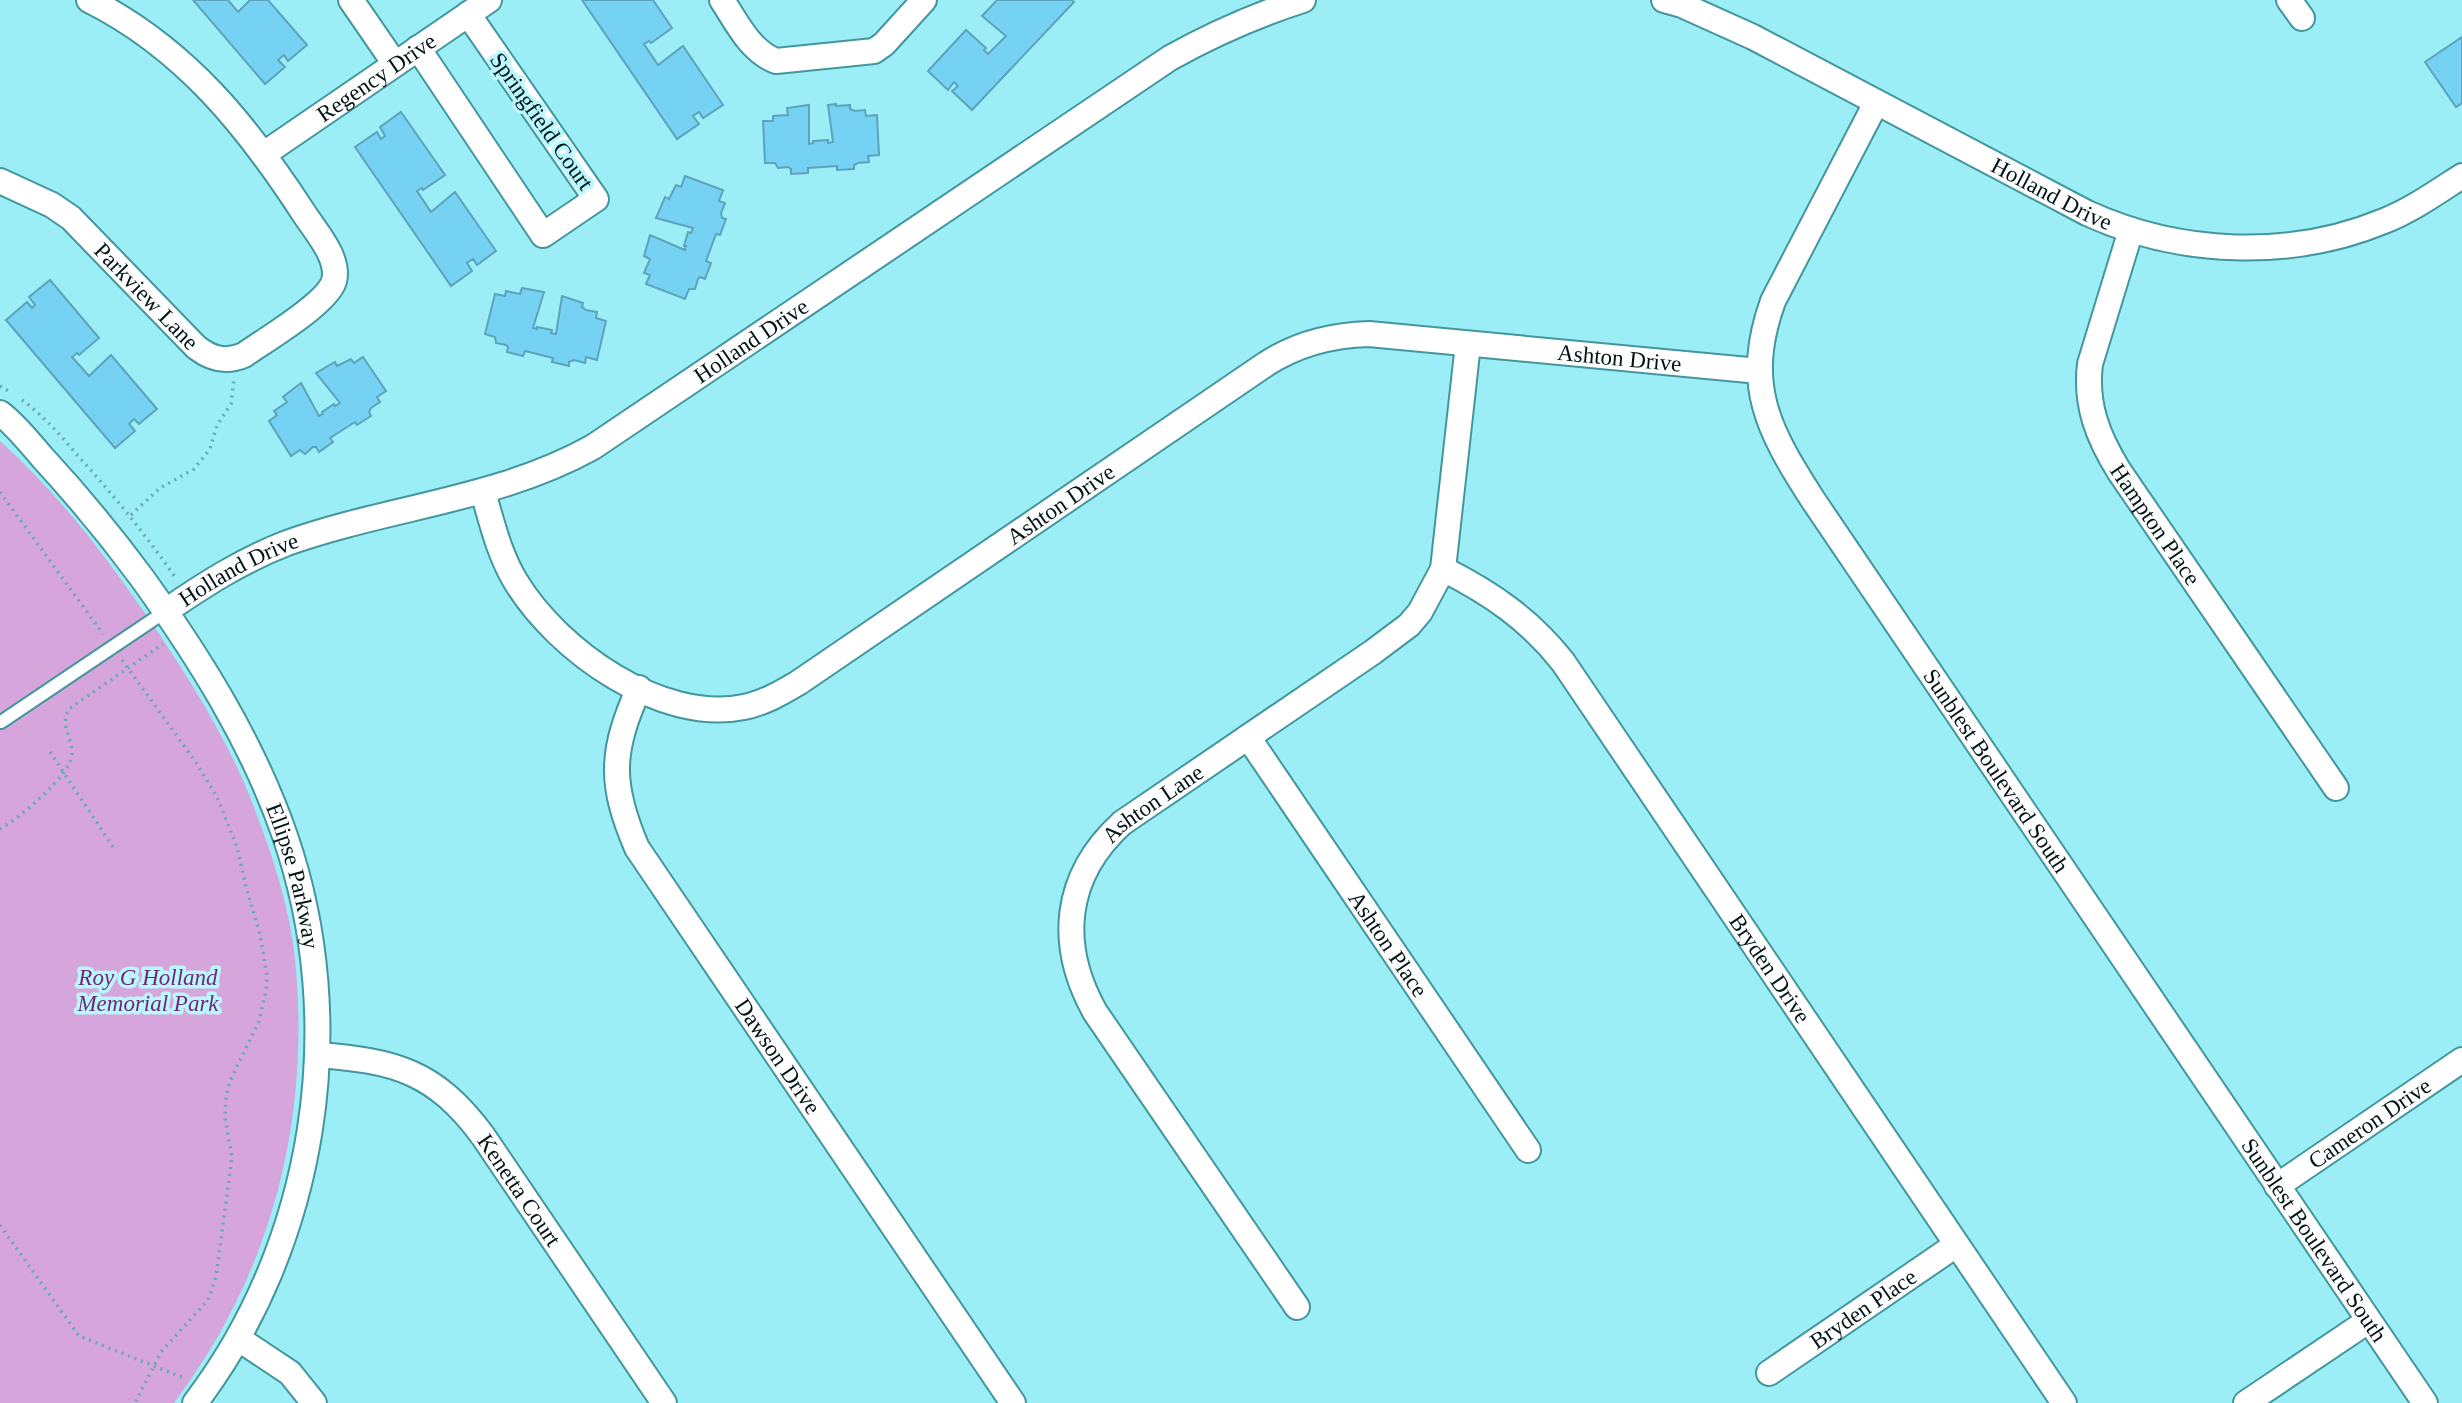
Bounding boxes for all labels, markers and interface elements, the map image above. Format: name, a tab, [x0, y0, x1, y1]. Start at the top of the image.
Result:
street label: Regency Drive	[312, 28, 441, 127]
street label: Springfield Court	[485, 48, 599, 195]
street label: Holland Drive	[1987, 153, 2115, 235]
street label: Parkview Lane	[89, 238, 204, 355]
street label: Holland Drive	[689, 294, 813, 388]
street label: Ashton Drive	[1556, 340, 1683, 377]
street label: Ashton Drive	[1002, 459, 1119, 550]
street label: Hampton Place	[2105, 459, 2205, 590]
street label: Holland Drive	[174, 528, 302, 612]
street label: Sunblest Boulevard South	[1918, 664, 2074, 878]
street label: Ashton Lane	[1097, 759, 1208, 848]
street label: Ellipse Parkway	[261, 800, 324, 951]
street label: Ashton Place	[1343, 887, 1432, 1002]
street label: Bryden Drive	[1724, 910, 1815, 1028]
park label: Roy G Holland Memorial Park	[76, 965, 219, 1016]
street label: Dawson Drive	[730, 994, 825, 1119]
street label: Cameron Drive	[2304, 1073, 2436, 1174]
street label: Kenetta Court	[472, 1130, 566, 1251]
street label: Sunblest Boulevard South	[2236, 1134, 2392, 1347]
street label: Bryden Place	[1805, 1264, 1921, 1354]

